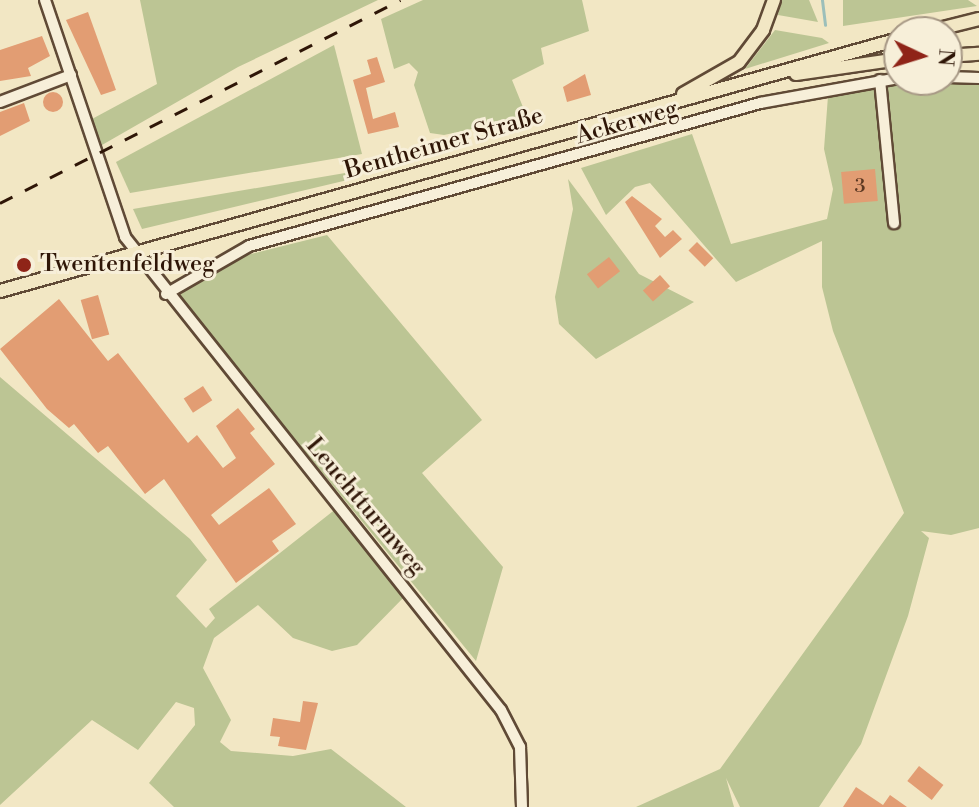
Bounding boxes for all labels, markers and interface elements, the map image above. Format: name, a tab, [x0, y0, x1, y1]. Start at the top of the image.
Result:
north arrow	[883, 16, 963, 96]
text: N	[931, 48, 960, 67]
street label: Ackerweg	[573, 95, 681, 151]
street label: Bentheimer Straße	[341, 102, 547, 186]
house number: 3	[854, 174, 866, 198]
place label: Twentenfeldweg	[40, 251, 215, 279]
marker: Twentenfeldweg	[15, 256, 33, 274]
street label: Leuchtturmweg	[299, 432, 431, 582]

